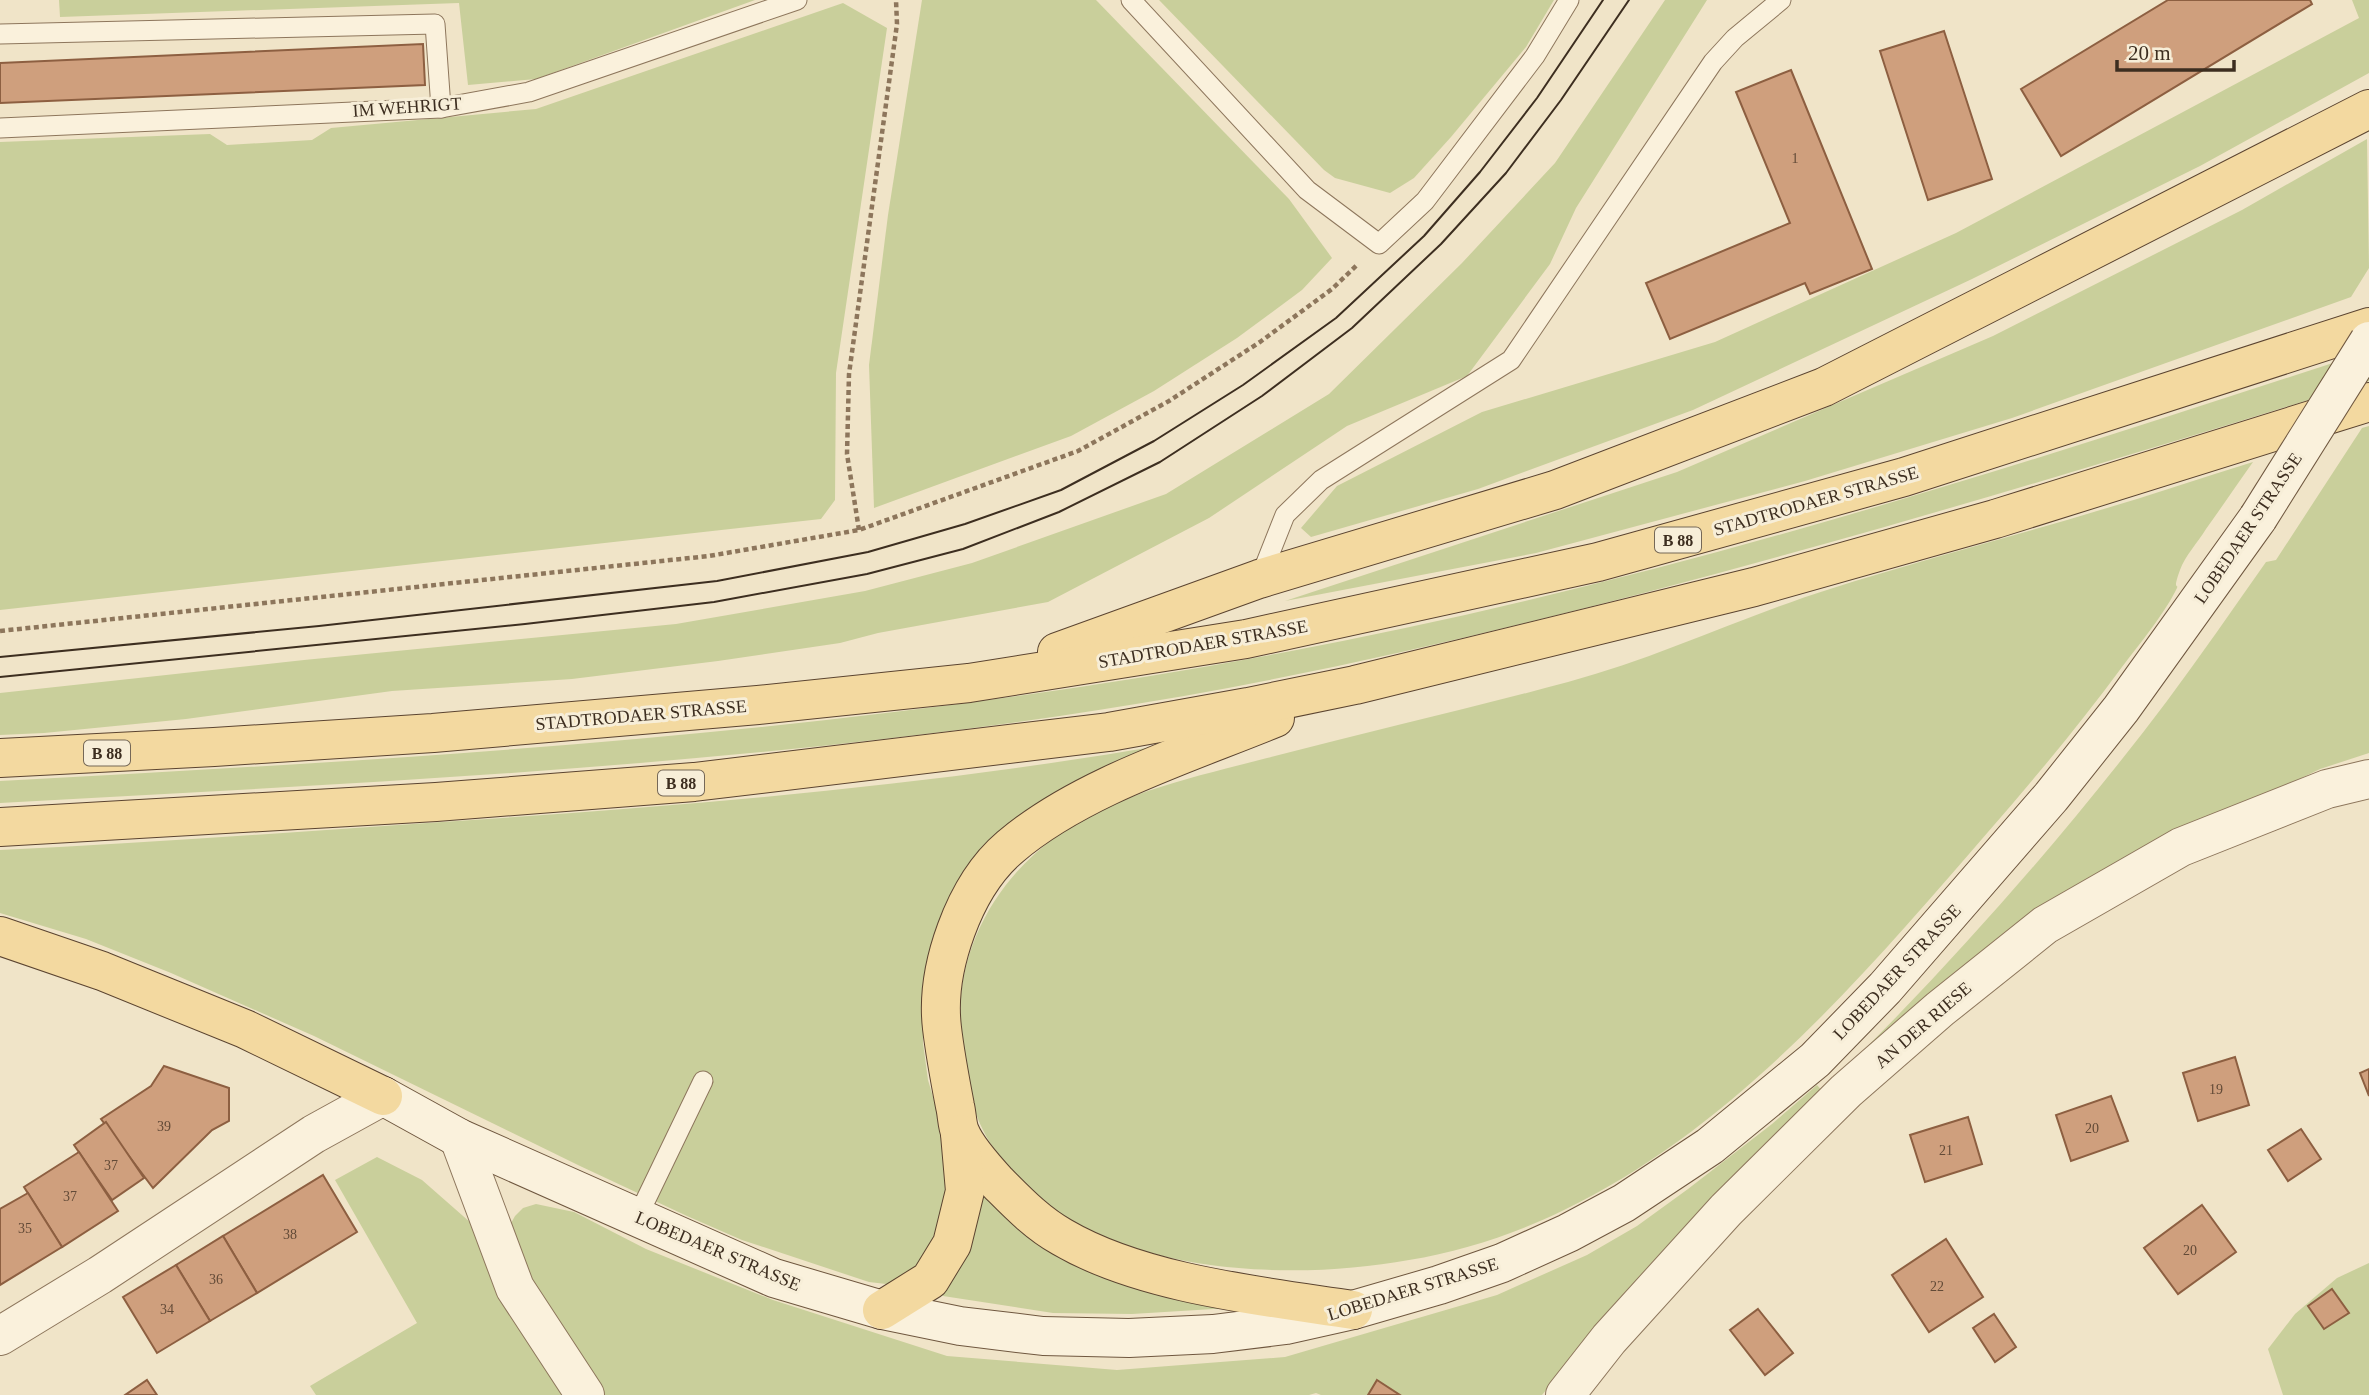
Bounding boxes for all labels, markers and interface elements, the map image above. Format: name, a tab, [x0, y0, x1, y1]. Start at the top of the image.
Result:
scale bar	[2117, 28, 2234, 72]
text: 20 m	[2128, 41, 2171, 65]
street label: IM WEHRIGT	[352, 93, 462, 121]
house number: 1	[1792, 151, 1799, 166]
street label: LOBEDAER STRASSE	[2190, 449, 2306, 607]
street label: STADTRODAER STRASSE	[1711, 462, 1921, 540]
road number: B 88	[1655, 527, 1701, 552]
street label: STADTRODAER STRASSE	[1097, 616, 1309, 672]
street label: STADTRODAER STRASSE	[534, 696, 748, 734]
road number: B 88	[84, 740, 130, 766]
road number: B 88	[658, 770, 704, 796]
street label: LOBEDAER STRASSE	[1829, 900, 1965, 1044]
street label: AN DER RIESE	[1871, 978, 1975, 1072]
house number: 19	[2209, 1082, 2223, 1097]
house number: 39	[157, 1119, 171, 1134]
house number: 20	[2085, 1121, 2099, 1136]
house number: 21	[1939, 1143, 1953, 1158]
house number: 37	[104, 1158, 118, 1173]
house number: 37	[63, 1189, 77, 1204]
street label: LOBEDAER STRASSE	[632, 1207, 804, 1295]
house number: 35	[18, 1221, 32, 1236]
house number: 38	[283, 1227, 297, 1242]
house number: 20	[2183, 1243, 2197, 1258]
street label: LOBEDAER STRASSE	[1325, 1253, 1501, 1325]
house number: 36	[209, 1272, 223, 1287]
house number: 22	[1930, 1279, 1944, 1294]
house number: 34	[160, 1302, 174, 1317]

